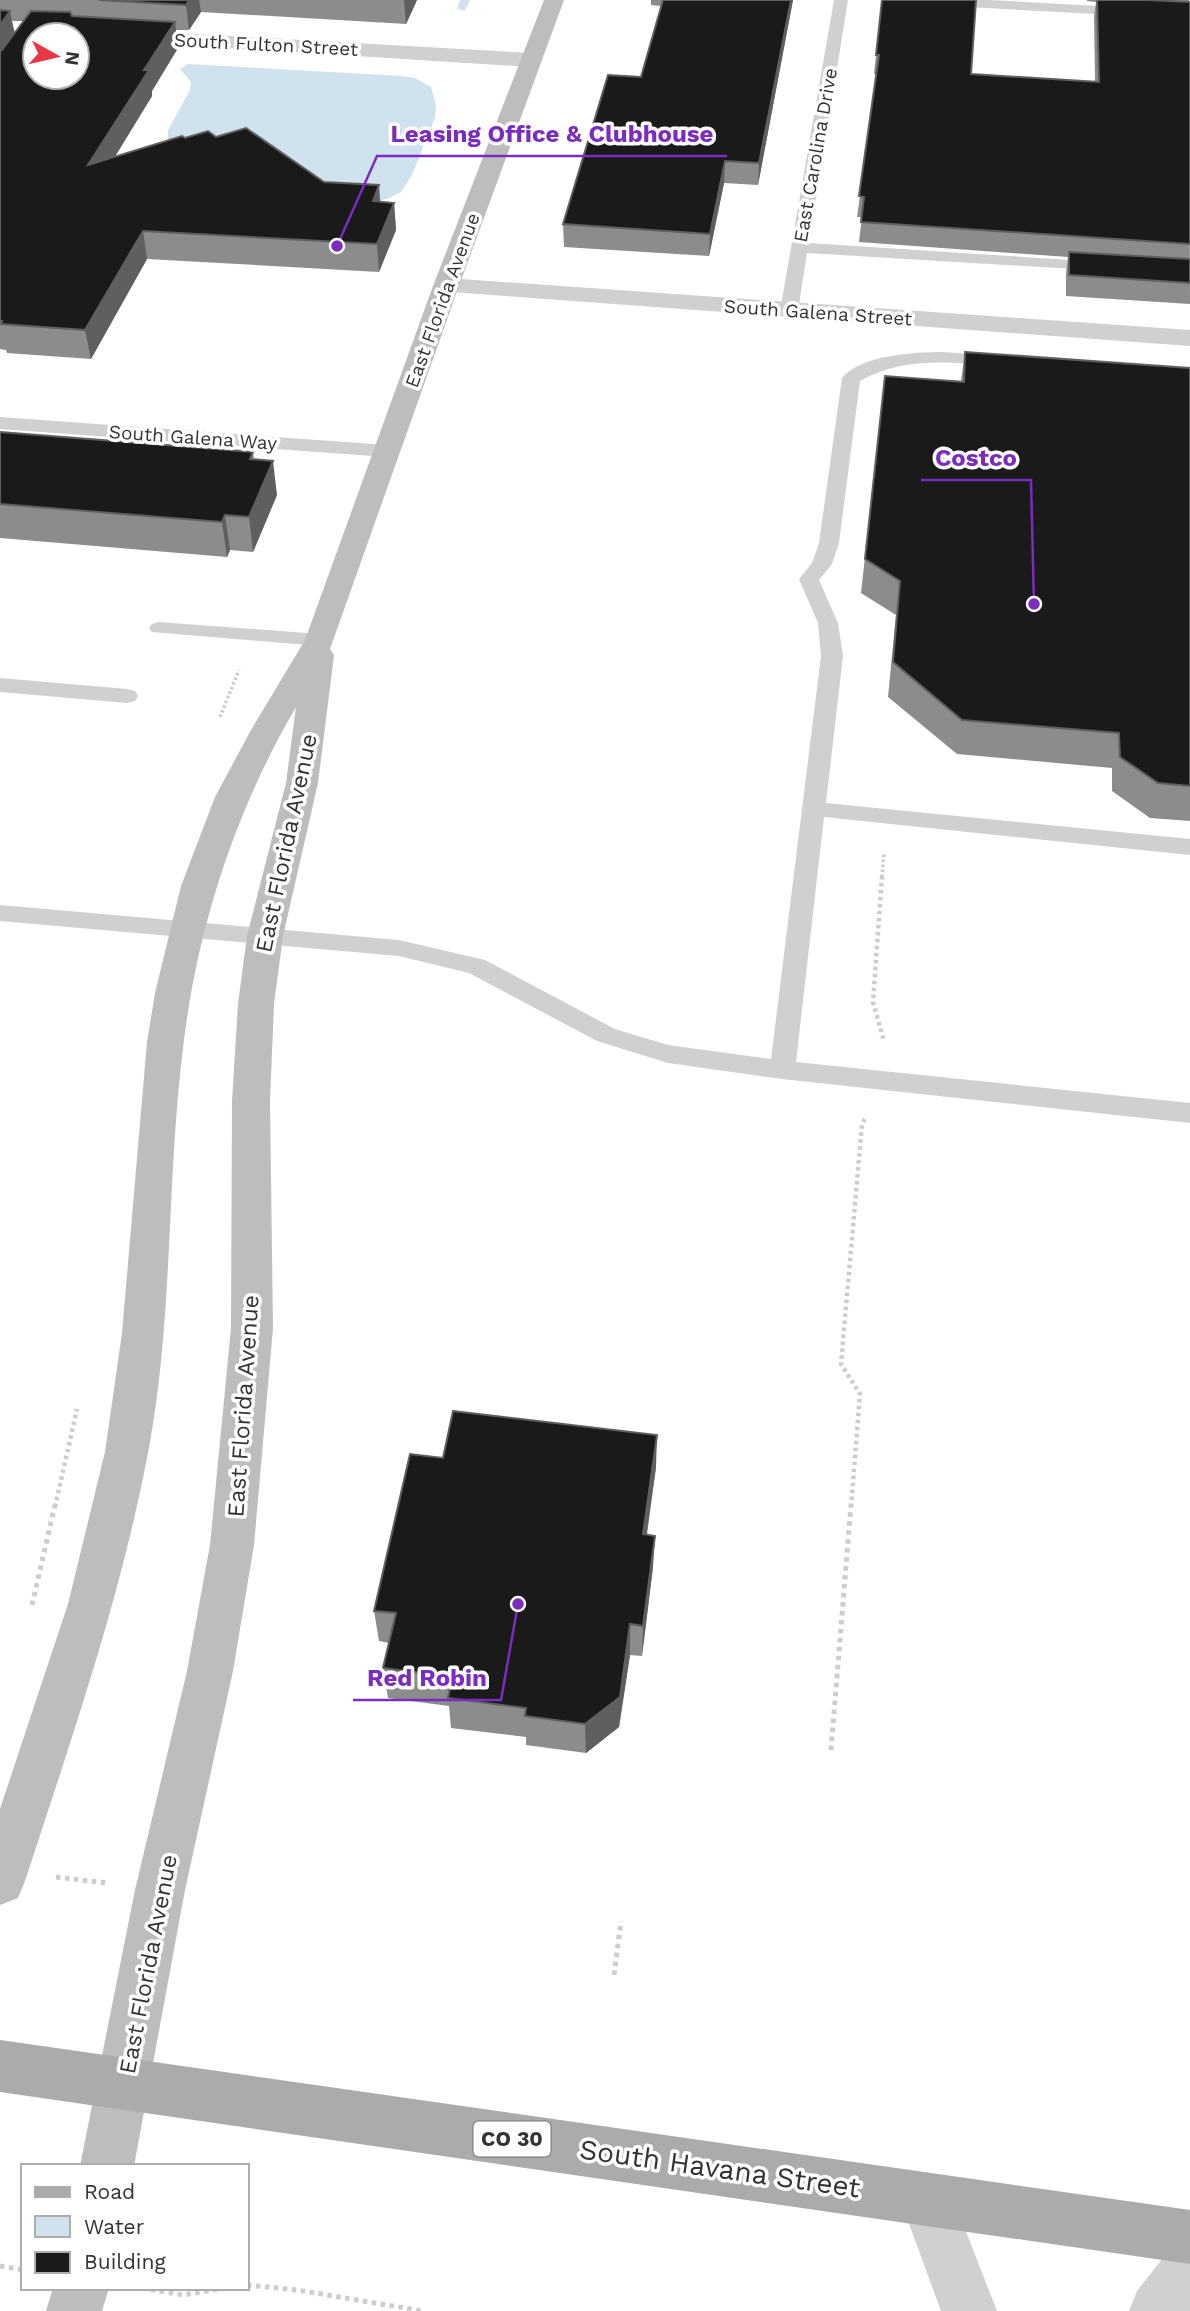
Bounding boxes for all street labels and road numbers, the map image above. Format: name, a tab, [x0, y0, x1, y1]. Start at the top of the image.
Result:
street label: South Fulton Street	[173, 28, 359, 61]
street label: East Carolina Drive	[789, 66, 842, 244]
street label: East Florida Avenue	[400, 210, 485, 391]
street label: South Galena Street	[723, 294, 913, 331]
street label: South Galena Way	[108, 420, 278, 455]
street label: East Florida Avenue	[250, 731, 323, 955]
street label: East Florida Avenue	[222, 1294, 265, 1518]
street label: East Florida Avenue	[114, 1852, 183, 2076]
road number: CO 30	[474, 2122, 550, 2156]
street label: South Havana Street	[578, 2132, 863, 2205]

